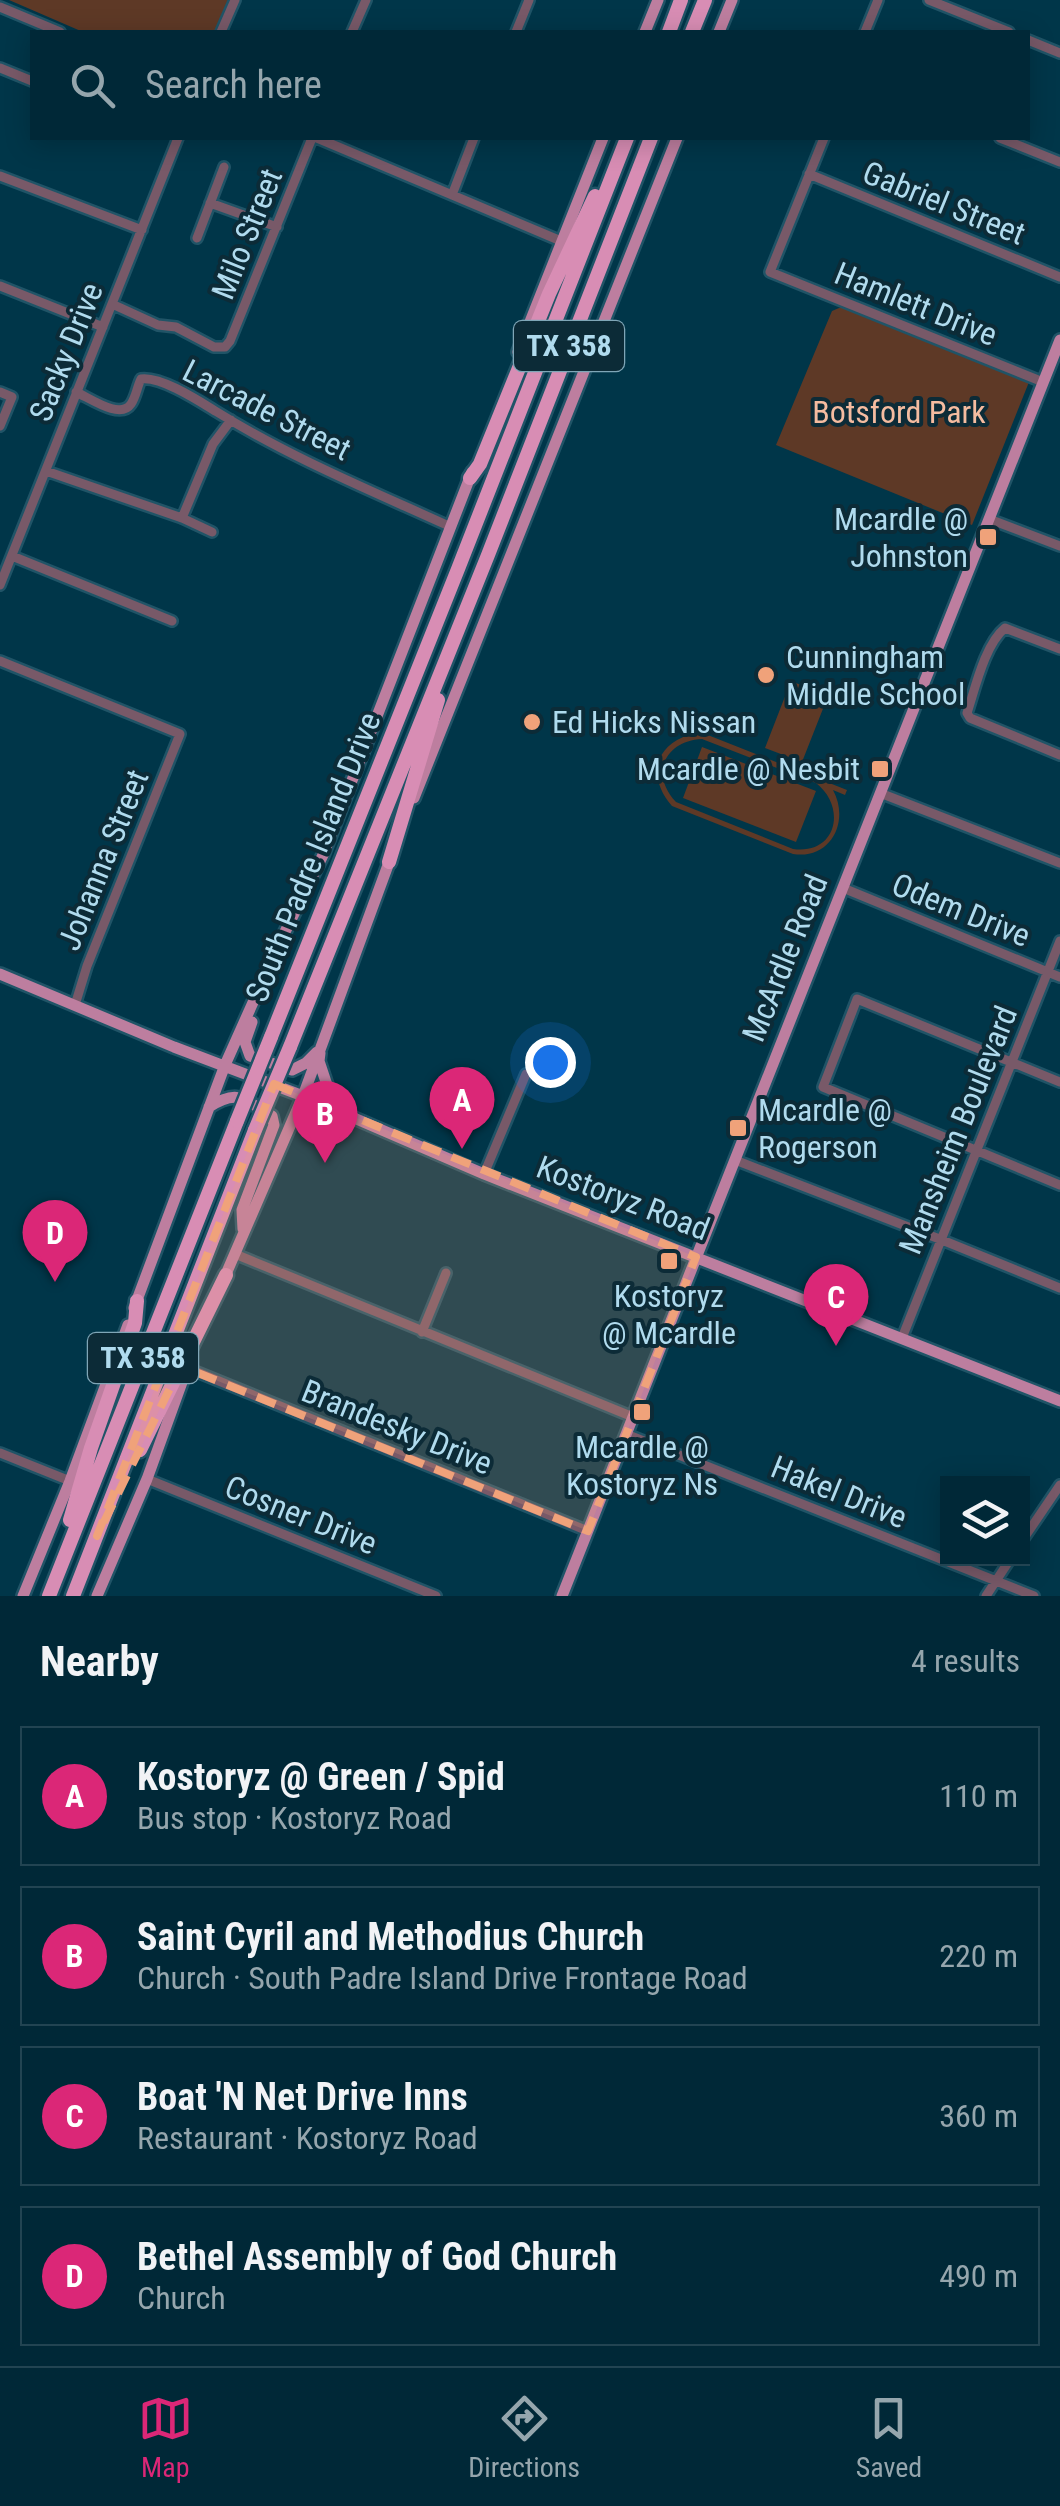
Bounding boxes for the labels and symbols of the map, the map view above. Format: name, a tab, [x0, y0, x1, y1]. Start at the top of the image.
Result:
street label: Gabriel Street	[857, 153, 1031, 253]
street label: Milo Street	[204, 163, 290, 305]
street label: Hamlett Drive	[829, 254, 1003, 354]
street label: Sacky Drive	[21, 277, 111, 427]
road number: TX 358	[514, 321, 624, 371]
street label: Larcade Street	[177, 351, 357, 469]
park label: Botsford Park	[812, 393, 986, 431]
place label: Mcardle @ Johnston	[834, 500, 968, 575]
marker: Mcardle @ Johnston	[977, 526, 999, 548]
place label: Cunningham Middle School	[786, 638, 965, 713]
marker: Cunningham Middle School	[755, 664, 777, 686]
place label: Ed Hicks Nissan	[552, 703, 756, 741]
street label: South Padre Island Drive	[238, 707, 388, 1007]
marker: Ed Hicks Nissan	[521, 711, 543, 733]
place label: Mcardle @ Nesbit	[637, 750, 860, 788]
marker: Mcardle @ Nesbit	[869, 758, 891, 780]
street label: Johanna Street	[50, 764, 156, 956]
street label: Odem Drive	[886, 865, 1036, 955]
street label: McArdle Road	[734, 869, 836, 1047]
street label: Mansheim Boulevard	[891, 1000, 1025, 1260]
your location	[525, 1037, 576, 1088]
pin: A	[430, 1066, 494, 1149]
pin: B	[292, 1080, 358, 1163]
place label: Mcardle @ Rogerson	[758, 1091, 892, 1166]
marker: Mcardle @ Rogerson	[727, 1117, 749, 1139]
street label: Kostoryz Road	[531, 1148, 715, 1248]
pin: D	[22, 1200, 88, 1282]
marker: Kostoryz @ Mcardle	[658, 1250, 680, 1272]
pin: C	[804, 1264, 868, 1346]
place label: Kostoryz @ Mcardle	[602, 1277, 736, 1352]
road number: TX 358	[88, 1333, 198, 1383]
street label: Brandesky Drive	[296, 1372, 498, 1482]
marker: Mcardle @ Kostoryz Ns	[631, 1401, 653, 1423]
place label: Mcardle @ Kostoryz Ns	[566, 1428, 718, 1503]
street label: Hakel Drive	[766, 1448, 912, 1536]
street label: Cosner Drive	[220, 1467, 382, 1563]

